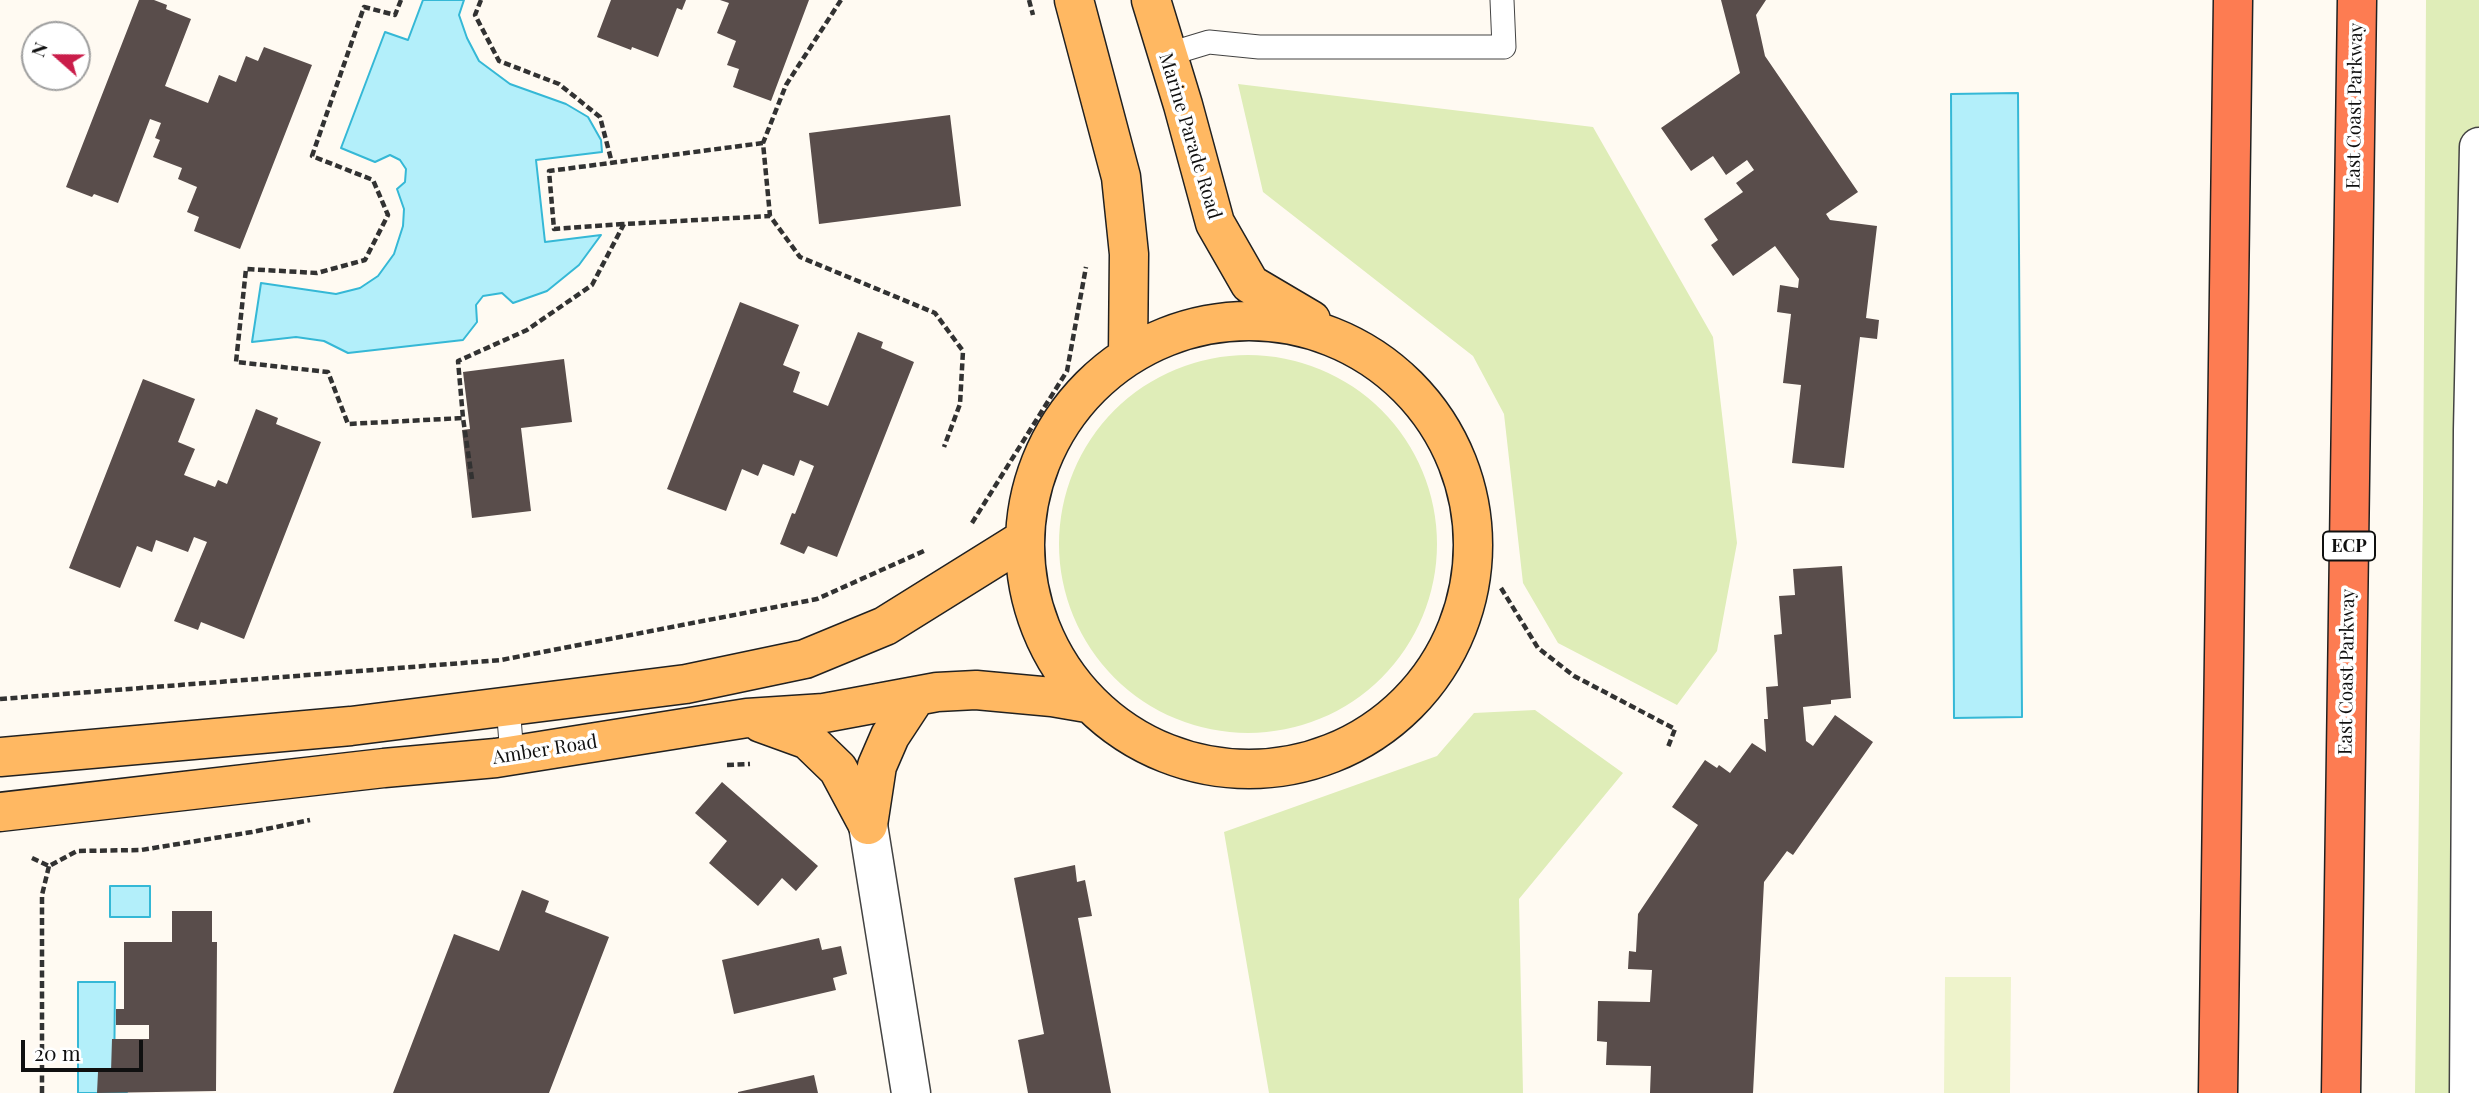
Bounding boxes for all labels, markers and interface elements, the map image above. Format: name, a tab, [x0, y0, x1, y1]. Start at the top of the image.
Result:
north arrow	[21, 21, 91, 91]
street label: East Coast Parkway	[2342, 23, 2368, 189]
text: N	[24, 38, 53, 60]
street label: Marine Parade Road	[1154, 50, 1226, 222]
road number: ECP	[2323, 532, 2375, 560]
street label: East Coast Parkway	[2334, 589, 2360, 755]
street label: Amber Road	[491, 730, 599, 770]
scale bar	[24, 1026, 147, 1070]
text: 20 m	[34, 1038, 81, 1066]

